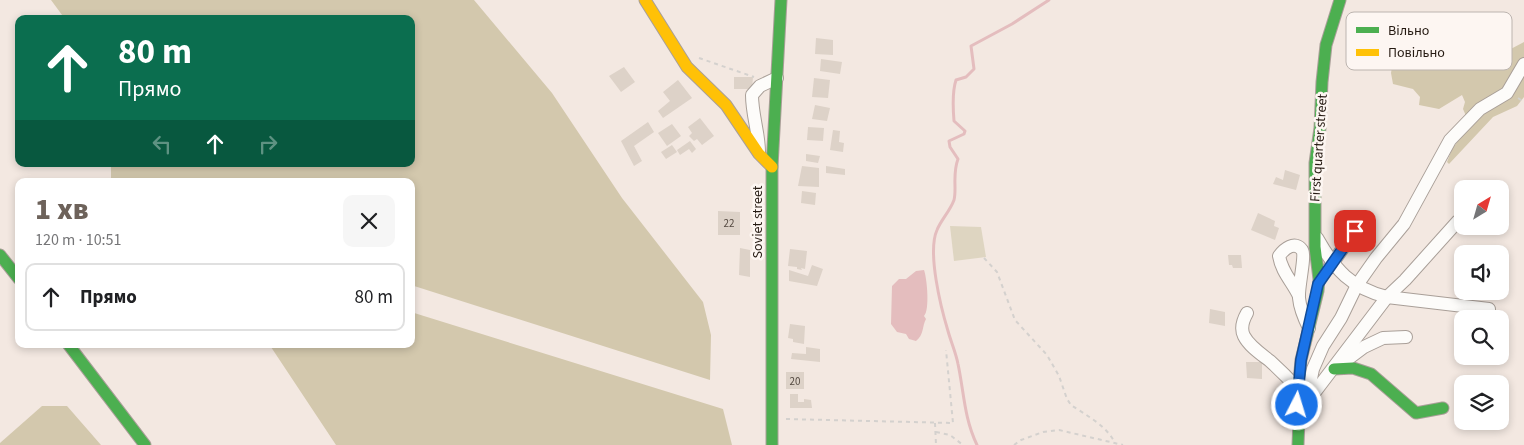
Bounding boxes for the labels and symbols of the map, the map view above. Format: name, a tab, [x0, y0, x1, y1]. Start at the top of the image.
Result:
legend	[1346, 12, 1512, 70]
text: Вільно	[1388, 21, 1429, 41]
text: Повільно	[1388, 43, 1445, 63]
street label: First quarter street	[1305, 93, 1333, 203]
north arrow	[1454, 180, 1509, 235]
street label: Soviet street	[748, 185, 768, 258]
pin	[1334, 210, 1376, 252]
house number: 22	[724, 216, 734, 231]
house number: 20	[790, 374, 800, 389]
position arrow	[1270, 378, 1322, 430]

